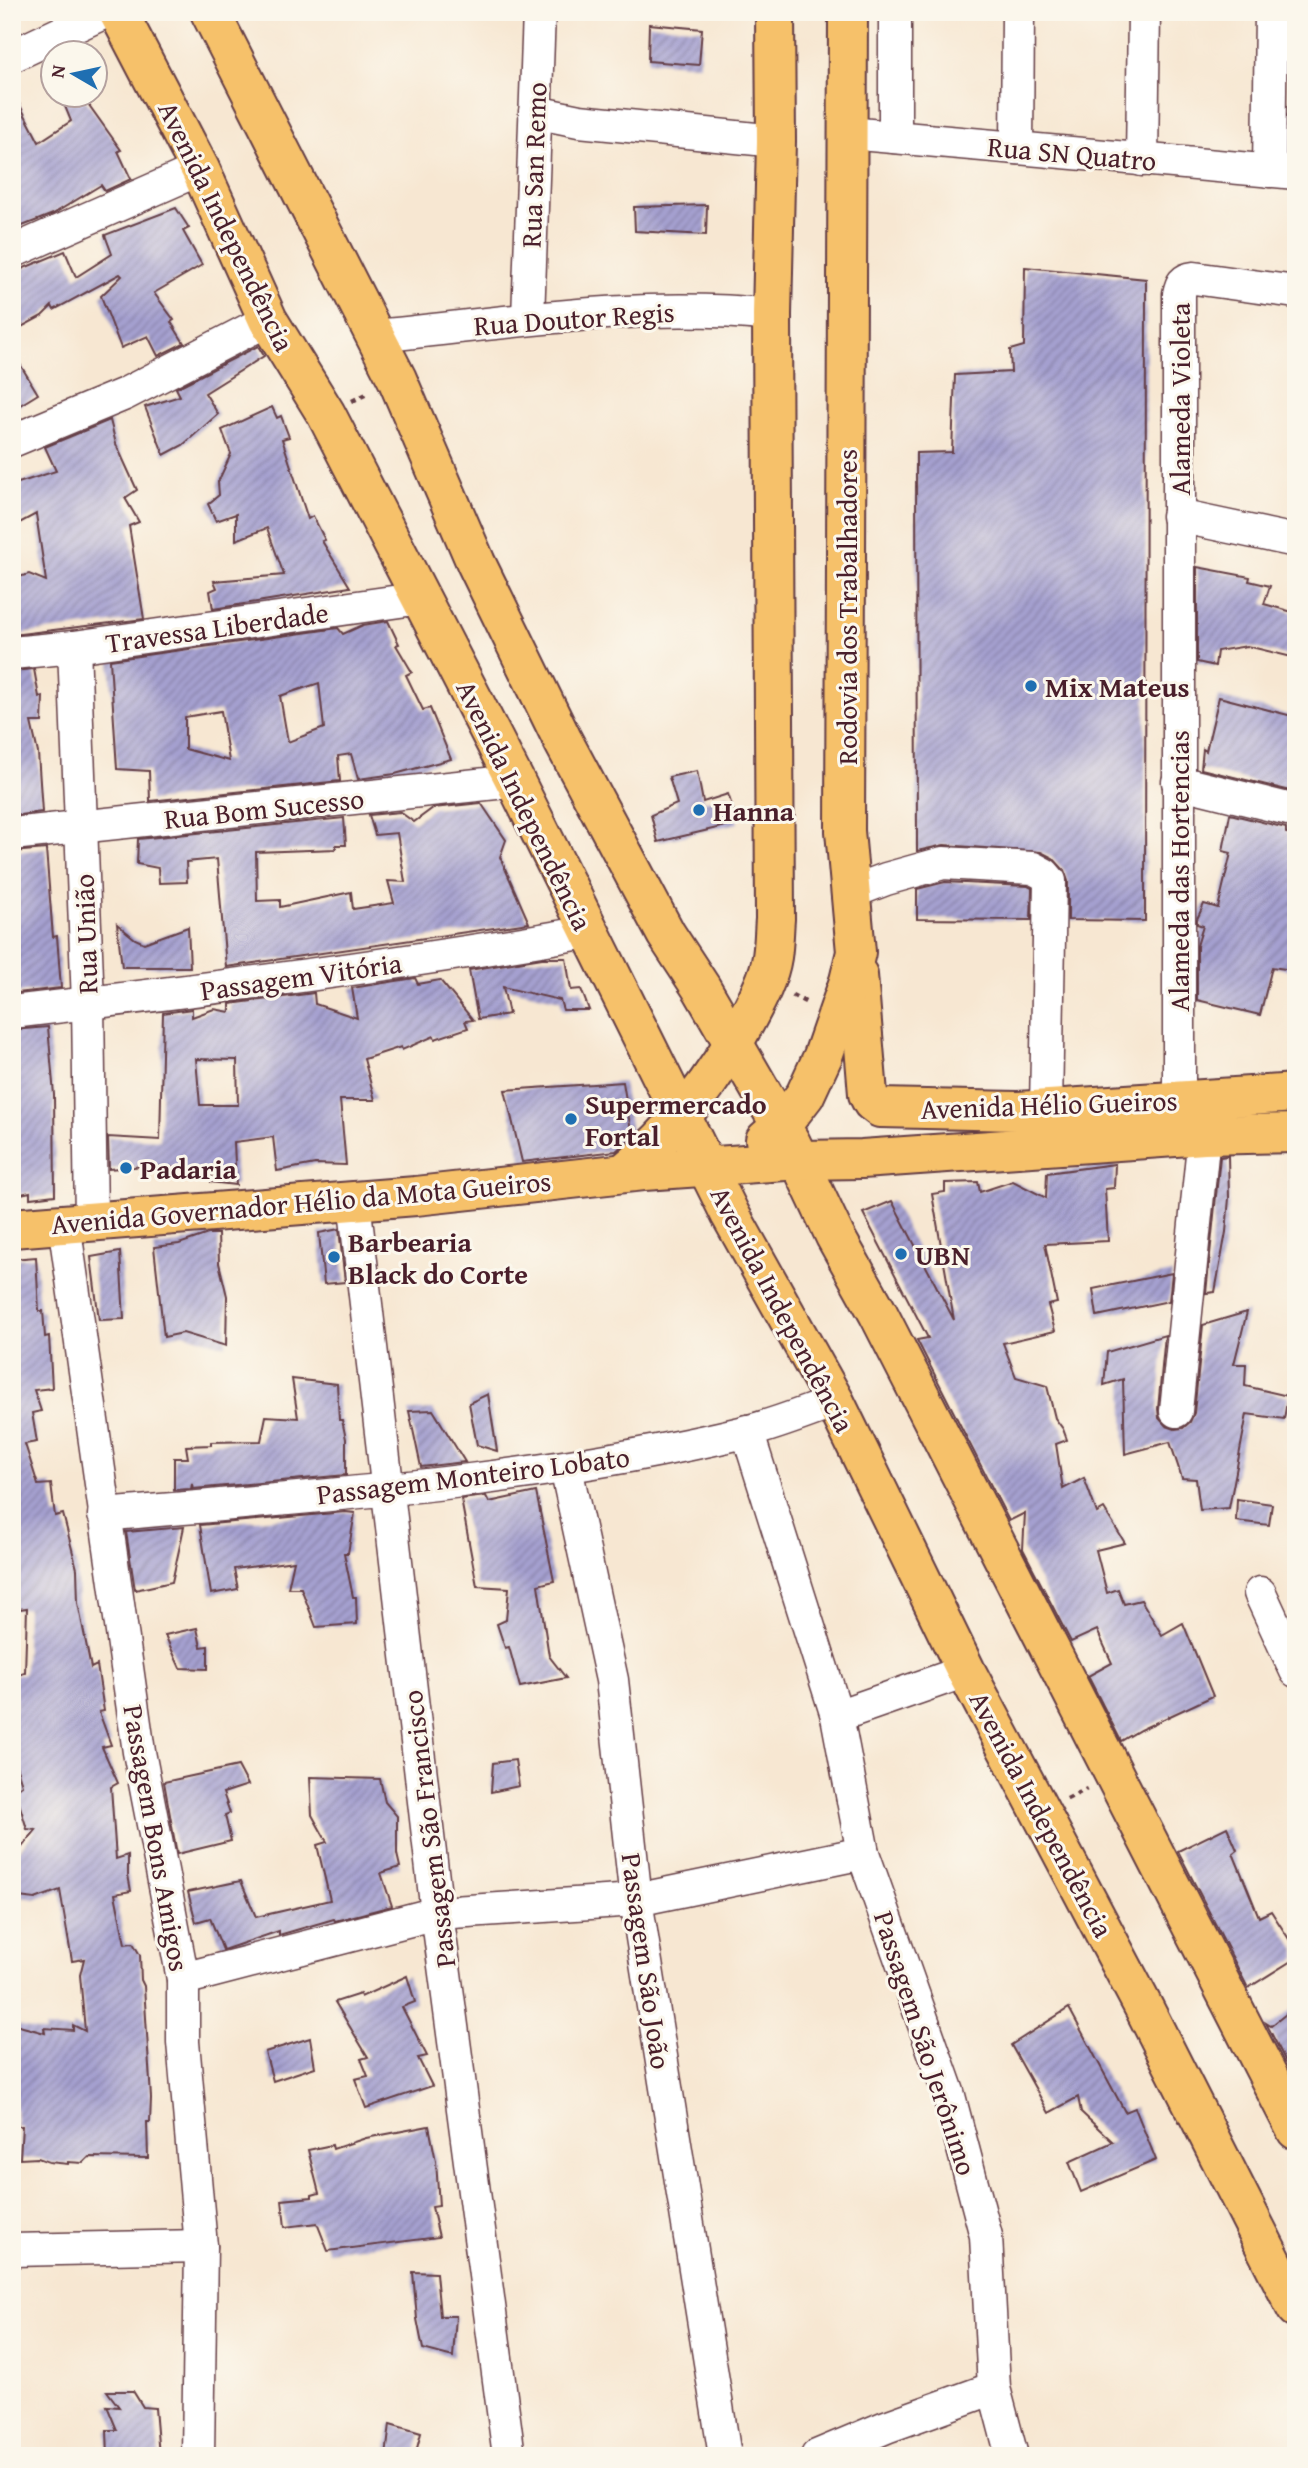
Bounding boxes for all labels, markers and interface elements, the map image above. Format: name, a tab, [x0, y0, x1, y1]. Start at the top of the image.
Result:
north arrow	[38, 38, 108, 108]
text: N	[42, 63, 72, 80]
street label: Rua San Remo	[510, 81, 556, 249]
street label: Avenida Independência	[149, 94, 306, 359]
street label: Rua SN Quatro	[986, 125, 1158, 181]
street label: Rua Doutor Regis	[472, 291, 676, 345]
street label: Alameda Violeta	[1159, 302, 1200, 496]
street label: Rodovia dos Trabalhadores	[826, 449, 867, 765]
street label: Travessa Liberdade	[103, 591, 331, 663]
place label: Mix Mateus	[1045, 666, 1190, 707]
street label: Avenida Independência	[447, 673, 604, 938]
marker: Mix Mateus	[1023, 678, 1039, 694]
street label: Alameda das Hortencias	[1158, 730, 1199, 1012]
street label: Rua Bom Sucesso	[162, 777, 366, 839]
place label: Hanna	[713, 790, 795, 831]
marker: Hanna	[691, 802, 707, 818]
street label: Rua União	[62, 873, 108, 995]
street label: Passagem Vitória	[198, 941, 405, 1010]
street label: Avenida Hélio Gueiros	[920, 1079, 1178, 1129]
place label: Supermercado Fortal	[585, 1083, 767, 1156]
marker: Supermercado Fortal	[563, 1111, 579, 1127]
place label: Padaria	[140, 1148, 238, 1189]
street label: Avenida Governador Hélio da Mota Gueiros	[49, 1160, 553, 1244]
marker: Padaria	[118, 1160, 134, 1176]
street label: Avenida Independência	[701, 1179, 866, 1440]
place label: Barbearia Black do Corte	[348, 1221, 528, 1294]
place label: UBN	[915, 1234, 970, 1275]
marker: UBN	[893, 1246, 909, 1262]
marker: Barbearia Black do Corte	[326, 1249, 342, 1265]
street label: Passagem Monteiro Lobato	[314, 1435, 632, 1515]
street label: Avenida Independência	[960, 1684, 1125, 1945]
street label: Passagem São Francisco	[391, 1688, 465, 1970]
street label: Passagem Bons Amigos	[113, 1701, 201, 1975]
street label: Passagem São João	[612, 1850, 682, 2072]
street label: Passagem São Jerônimo	[864, 1906, 988, 2180]

